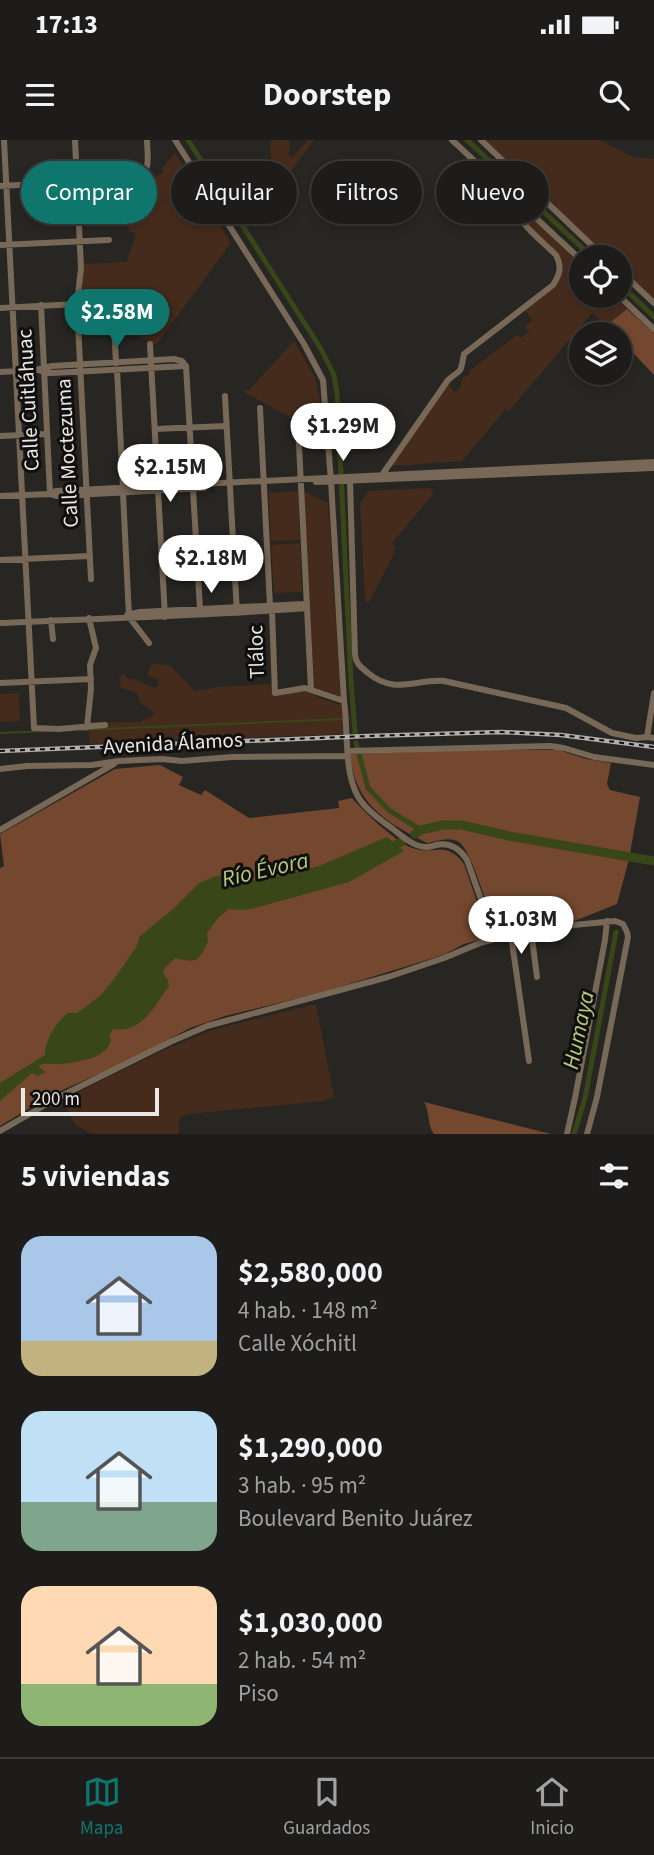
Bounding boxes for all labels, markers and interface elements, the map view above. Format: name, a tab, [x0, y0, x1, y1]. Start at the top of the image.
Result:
text: 17:13	[35, 6, 98, 43]
text: Doorstep	[263, 72, 391, 118]
icon: menu	[21, 76, 59, 114]
icon: search	[595, 76, 633, 114]
chip: Comprar	[21, 161, 157, 224]
chip: Alquilar	[171, 161, 297, 224]
chip: Filtros	[311, 161, 422, 224]
chip: Nuevo	[436, 161, 549, 224]
map controls	[569, 245, 632, 385]
button: locate	[569, 245, 632, 308]
pin: $2.58M	[60, 290, 174, 349]
text: $2.58M	[80, 295, 154, 328]
button: layers	[569, 322, 632, 385]
street label: Calle Cuitláhuac	[9, 328, 47, 472]
street label: Calle Moctezuma	[48, 378, 86, 528]
pin: $1.29M	[286, 404, 400, 463]
text: $1.29M	[306, 409, 380, 442]
pin: $2.15M	[113, 444, 227, 504]
text: $2.15M	[133, 450, 207, 483]
pin: $2.18M	[154, 536, 268, 595]
text: $2.18M	[174, 541, 248, 574]
street label: Tláloc	[240, 624, 272, 679]
street label: Avenida Álamos	[103, 724, 244, 762]
water label: Río Évora	[218, 843, 312, 895]
pin: $1.03M	[464, 896, 578, 956]
text: $1.03M	[484, 902, 558, 935]
water label: Humaya	[554, 988, 603, 1072]
scale bar	[21, 1085, 159, 1117]
text: 200 m	[32, 1086, 80, 1113]
text: 5 viviendas	[21, 1155, 170, 1198]
icon: filters	[595, 1157, 633, 1195]
text: $2,580,000	[238, 1251, 383, 1294]
icon: home	[77, 1264, 161, 1348]
text: 4 hab. · 148 m²	[238, 1294, 378, 1327]
text: Calle Xóchitl	[238, 1327, 357, 1360]
text: $1,290,000	[238, 1426, 383, 1469]
icon: home	[77, 1439, 161, 1523]
text: 3 hab. · 95 m²	[238, 1469, 366, 1502]
text: Boulevard Benito Juárez	[238, 1502, 473, 1535]
text: $1,030,000	[238, 1601, 383, 1644]
icon: home	[77, 1614, 161, 1698]
text: 2 hab. · 54 m²	[238, 1644, 366, 1677]
text: Piso	[238, 1677, 279, 1710]
tab: Mapa	[80, 1773, 123, 1842]
tab: Guardados	[283, 1773, 370, 1842]
tab: Inicio	[530, 1773, 574, 1842]

